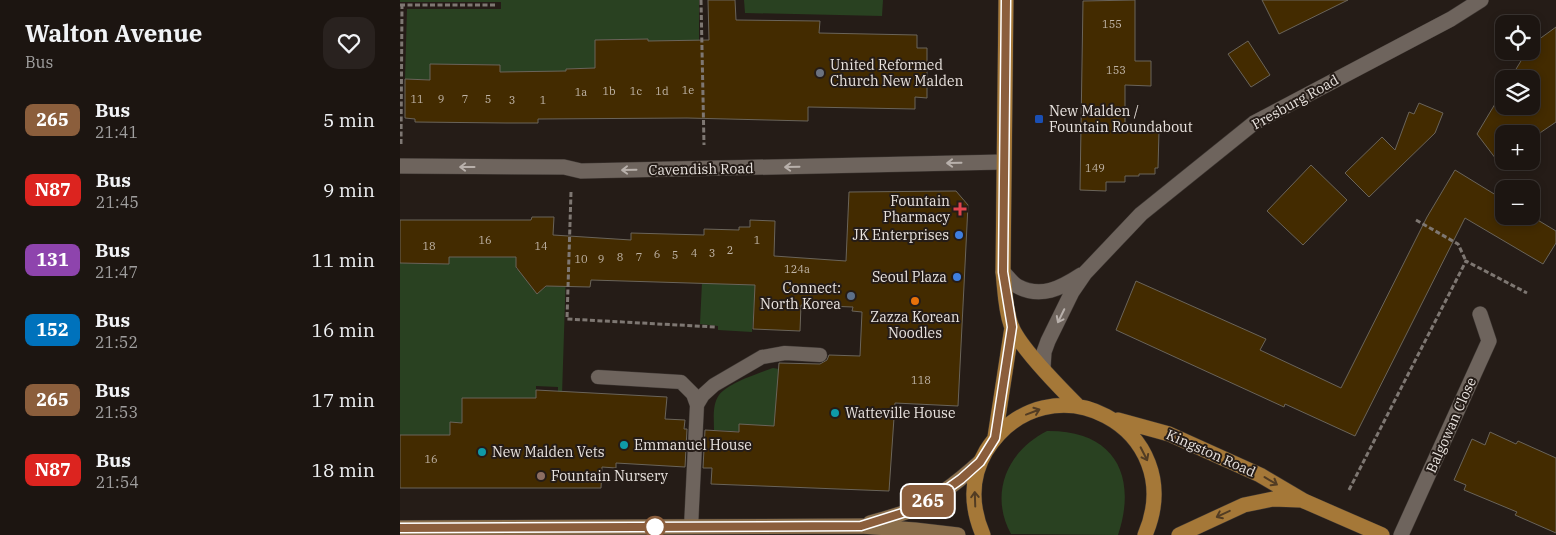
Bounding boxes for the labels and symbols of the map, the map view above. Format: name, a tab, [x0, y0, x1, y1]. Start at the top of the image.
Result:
house number: 155	[1102, 17, 1122, 31]
place label: United Reformed Church New Malden	[830, 56, 963, 90]
house number: 153	[1106, 63, 1126, 77]
marker: United Reformed Church New Malden	[814, 67, 826, 79]
street label: Presburg Road	[1248, 70, 1342, 133]
house number: 1e	[682, 83, 694, 97]
house number: 1b	[602, 84, 616, 98]
house number: 1c	[630, 84, 642, 98]
house number: 1d	[655, 84, 669, 98]
house number: 1a	[575, 85, 587, 99]
house number: 11	[410, 92, 424, 106]
house number: 9	[438, 92, 444, 106]
house number: 7	[462, 92, 468, 106]
house number: 5	[485, 92, 491, 106]
house number: 3	[509, 93, 515, 107]
house number: 1	[540, 93, 546, 107]
place label: New Malden / Fountain Roundabout	[1049, 102, 1193, 136]
marker: New Malden / Fountain Roundabout	[1033, 113, 1045, 125]
street label: Cavendish Road	[648, 159, 754, 179]
one-way arrow	[947, 159, 963, 168]
house number: 149	[1085, 161, 1105, 175]
one-way arrow	[460, 162, 476, 172]
one-way arrow	[784, 162, 800, 172]
one-way arrow	[622, 165, 638, 175]
place label: Fountain Pharmacy	[883, 192, 951, 226]
marker: Fountain Pharmacy	[954, 203, 966, 215]
place label: JK Enterprises	[853, 226, 949, 244]
marker: JK Enterprises	[953, 229, 965, 241]
house number: 16	[478, 233, 492, 247]
house number: 1	[754, 233, 760, 247]
house number: 18	[422, 239, 436, 253]
house number: 14	[534, 239, 548, 253]
house number: 2	[727, 243, 733, 257]
house number: 4	[691, 246, 698, 260]
house number: 3	[709, 246, 715, 260]
house number: 6	[654, 247, 660, 261]
house number: 5	[672, 248, 678, 262]
house number: 8	[617, 250, 623, 264]
house number: 7	[636, 250, 642, 264]
house number: 10	[574, 252, 588, 266]
house number: 9	[598, 252, 604, 266]
house number: 124a	[784, 262, 810, 276]
place label: Seoul Plaza	[872, 268, 947, 286]
marker: Seoul Plaza	[951, 271, 963, 283]
place label: Connect: North Korea	[760, 279, 841, 313]
marker: Connect: North Korea	[845, 290, 857, 302]
marker: Zazza Korean Noodles	[909, 295, 921, 307]
place label: Zazza Korean Noodles	[870, 308, 960, 342]
one-way arrow	[1056, 308, 1065, 323]
house number: 118	[911, 373, 931, 387]
street label: Balgowan Close	[1422, 374, 1480, 476]
place label: Watteville House	[845, 404, 955, 422]
marker: Watteville House	[829, 407, 841, 419]
one-way arrow	[1024, 407, 1040, 416]
street label: Kingston Road	[1163, 425, 1259, 481]
place label: Emmanuel House	[634, 436, 752, 454]
marker: Emmanuel House	[618, 439, 630, 451]
place label: New Malden Vets	[492, 443, 605, 461]
marker: New Malden Vets	[476, 446, 488, 458]
one-way arrow	[1139, 447, 1149, 462]
house number: 16	[424, 452, 438, 466]
place label: Fountain Nursery	[551, 467, 669, 485]
marker: Fountain Nursery	[535, 470, 547, 482]
one-way arrow	[1263, 476, 1277, 486]
line badge: 265	[899, 485, 957, 517]
one-way arrow	[970, 491, 979, 507]
one-way arrow	[1216, 510, 1231, 519]
unlabelled marker	[644, 516, 666, 535]

